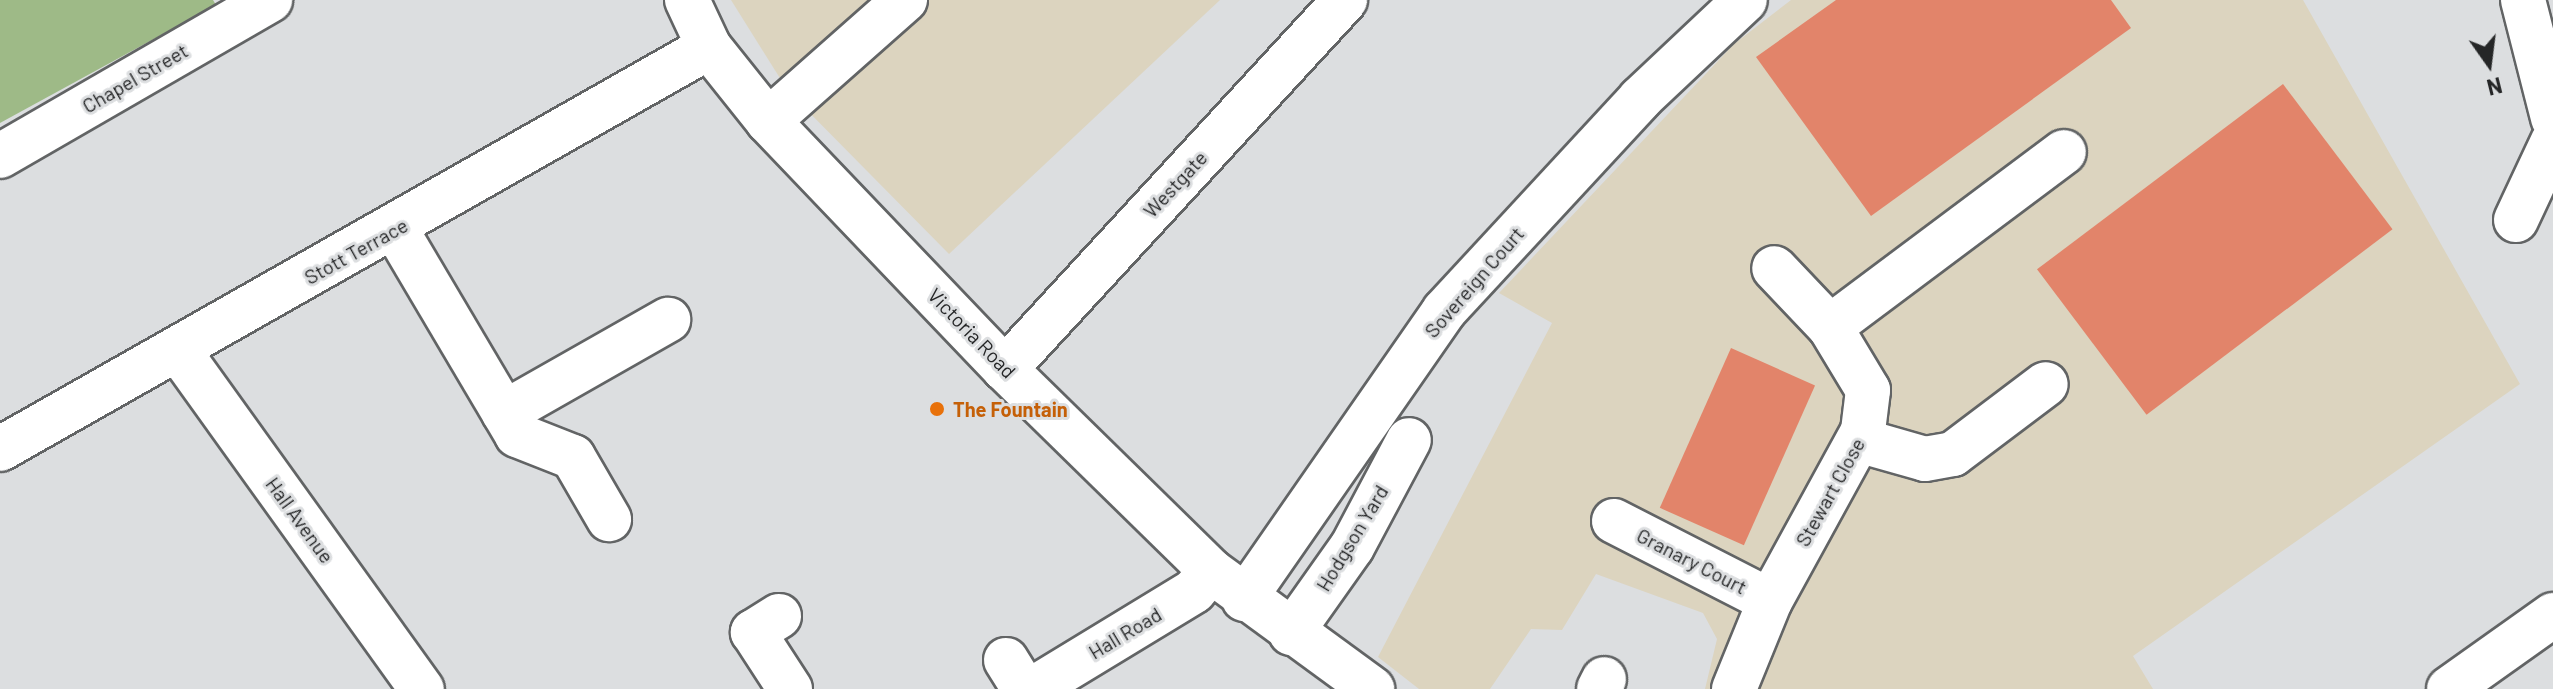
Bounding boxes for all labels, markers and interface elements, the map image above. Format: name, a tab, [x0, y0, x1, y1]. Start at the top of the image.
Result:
north arrow	[2449, 24, 2529, 104]
street label: Chapel Street	[78, 38, 192, 118]
text: N	[2485, 73, 2505, 102]
street label: Westgate	[1138, 146, 1212, 222]
street label: Stott Terrace	[300, 213, 412, 289]
street label: Sovereign Court	[1419, 222, 1529, 342]
street label: Victoria Road	[923, 283, 1021, 383]
place label: The Fountain	[953, 397, 1068, 421]
marker: The Fountain	[928, 400, 946, 418]
street label: Stewart Close	[1790, 434, 1870, 550]
street label: Hall Avenue	[261, 472, 339, 568]
street label: Hodgson Yard	[1311, 481, 1393, 595]
street label: Granary Court	[1633, 523, 1751, 599]
street label: Hall Road	[1084, 602, 1166, 664]

